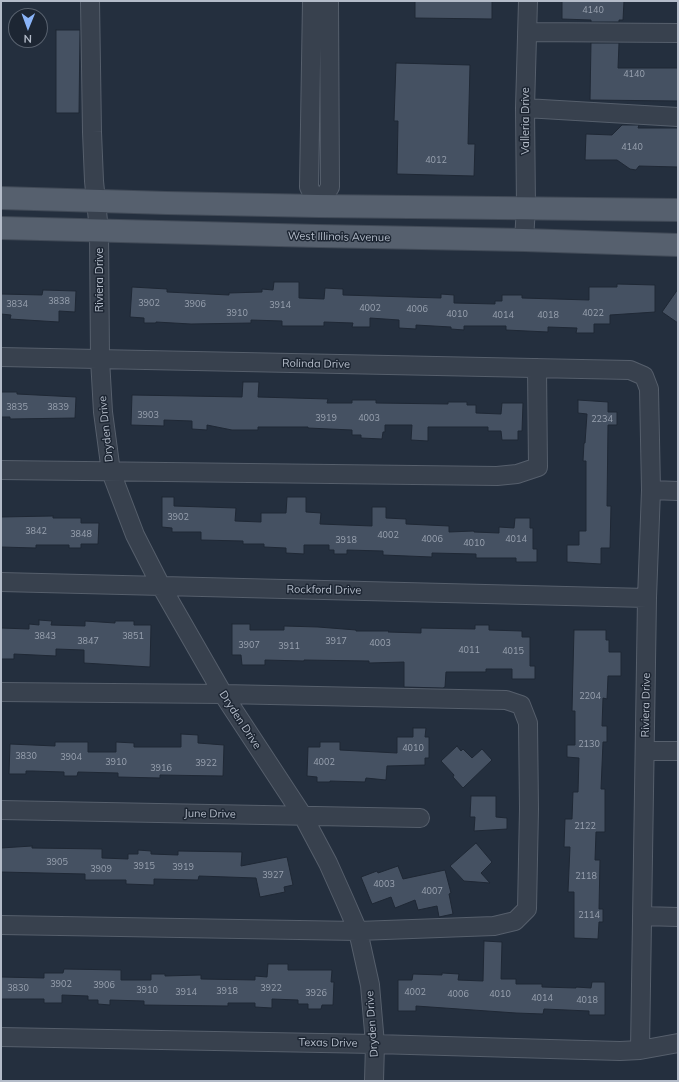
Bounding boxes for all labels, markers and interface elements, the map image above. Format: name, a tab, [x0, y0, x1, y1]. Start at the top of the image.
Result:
house number: 4140	[582, 5, 604, 15]
north arrow	[8, 8, 48, 48]
text: N	[24, 32, 32, 46]
house number: 4140	[623, 69, 645, 79]
street label: Valleria Drive	[519, 87, 533, 155]
house number: 4140	[621, 142, 643, 152]
house number: 4012	[425, 155, 447, 165]
street label: West Illinois Avenue	[288, 230, 390, 244]
street label: Riviera Drive	[93, 248, 107, 312]
house number: 3838	[48, 296, 70, 306]
house number: 3902	[138, 298, 160, 308]
house number: 3834	[6, 299, 28, 309]
house number: 3906	[184, 299, 206, 309]
house number: 3914	[269, 300, 291, 310]
house number: 4002	[359, 303, 381, 313]
house number: 4006	[406, 304, 428, 314]
house number: 3910	[226, 308, 248, 318]
house number: 4022	[582, 308, 604, 318]
house number: 4010	[446, 309, 468, 319]
house number: 4014	[492, 310, 514, 320]
house number: 4018	[537, 310, 559, 320]
street label: Rolinda Drive	[282, 357, 350, 371]
street label: Dryden Drive	[96, 395, 116, 463]
house number: 3835	[6, 402, 28, 412]
house number: 3839	[47, 402, 69, 412]
house number: 3903	[137, 410, 159, 420]
house number: 3919	[315, 413, 337, 423]
house number: 4003	[358, 413, 380, 423]
house number: 2234	[591, 414, 613, 424]
house number: 3902	[167, 512, 189, 522]
house number: 3842	[25, 526, 47, 536]
house number: 3848	[70, 529, 92, 539]
house number: 4002	[377, 530, 399, 540]
house number: 4006	[421, 534, 443, 544]
house number: 4014	[505, 534, 527, 544]
house number: 3918	[335, 535, 357, 545]
house number: 4010	[463, 538, 485, 548]
street label: Rockford Drive	[287, 583, 361, 597]
house number: 3843	[34, 631, 56, 641]
house number: 3851	[122, 631, 144, 641]
house number: 3847	[77, 636, 99, 646]
house number: 3917	[325, 636, 347, 646]
house number: 4003	[369, 638, 391, 648]
house number: 3907	[238, 640, 260, 650]
house number: 3911	[278, 641, 300, 651]
house number: 4011	[458, 645, 480, 655]
house number: 4015	[502, 646, 524, 656]
street label: Riviera Drive	[639, 673, 653, 737]
street label: Dryden Drive	[216, 688, 264, 752]
house number: 2204	[579, 691, 601, 701]
house number: 2130	[578, 739, 600, 749]
house number: 4010	[402, 743, 424, 753]
house number: 3830	[15, 751, 37, 761]
house number: 3904	[60, 752, 82, 762]
house number: 3910	[105, 757, 127, 767]
house number: 4002	[313, 757, 335, 767]
house number: 3922	[195, 758, 217, 768]
house number: 3916	[150, 763, 172, 773]
street label: June Drive	[184, 807, 236, 821]
house number: 2122	[574, 821, 596, 831]
house number: 3905	[46, 857, 68, 867]
house number: 3915	[133, 861, 155, 871]
house number: 3919	[172, 862, 194, 872]
house number: 3909	[90, 864, 112, 874]
house number: 3927	[262, 870, 284, 880]
house number: 2118	[575, 871, 597, 881]
house number: 4003	[373, 879, 395, 889]
house number: 4007	[421, 886, 443, 896]
house number: 2114	[578, 910, 600, 920]
house number: 3902	[50, 979, 72, 989]
house number: 3906	[93, 980, 115, 990]
house number: 3830	[7, 983, 29, 993]
house number: 3922	[260, 983, 282, 993]
house number: 3910	[136, 985, 158, 995]
house number: 3918	[216, 986, 238, 996]
house number: 3914	[175, 987, 197, 997]
house number: 4002	[404, 987, 426, 997]
house number: 3926	[305, 988, 327, 998]
house number: 4006	[447, 989, 469, 999]
house number: 4010	[489, 989, 511, 999]
street label: Dryden Drive	[363, 990, 381, 1058]
house number: 4014	[531, 993, 553, 1003]
house number: 4018	[576, 995, 598, 1005]
street label: Texas Drive	[298, 1036, 358, 1050]

